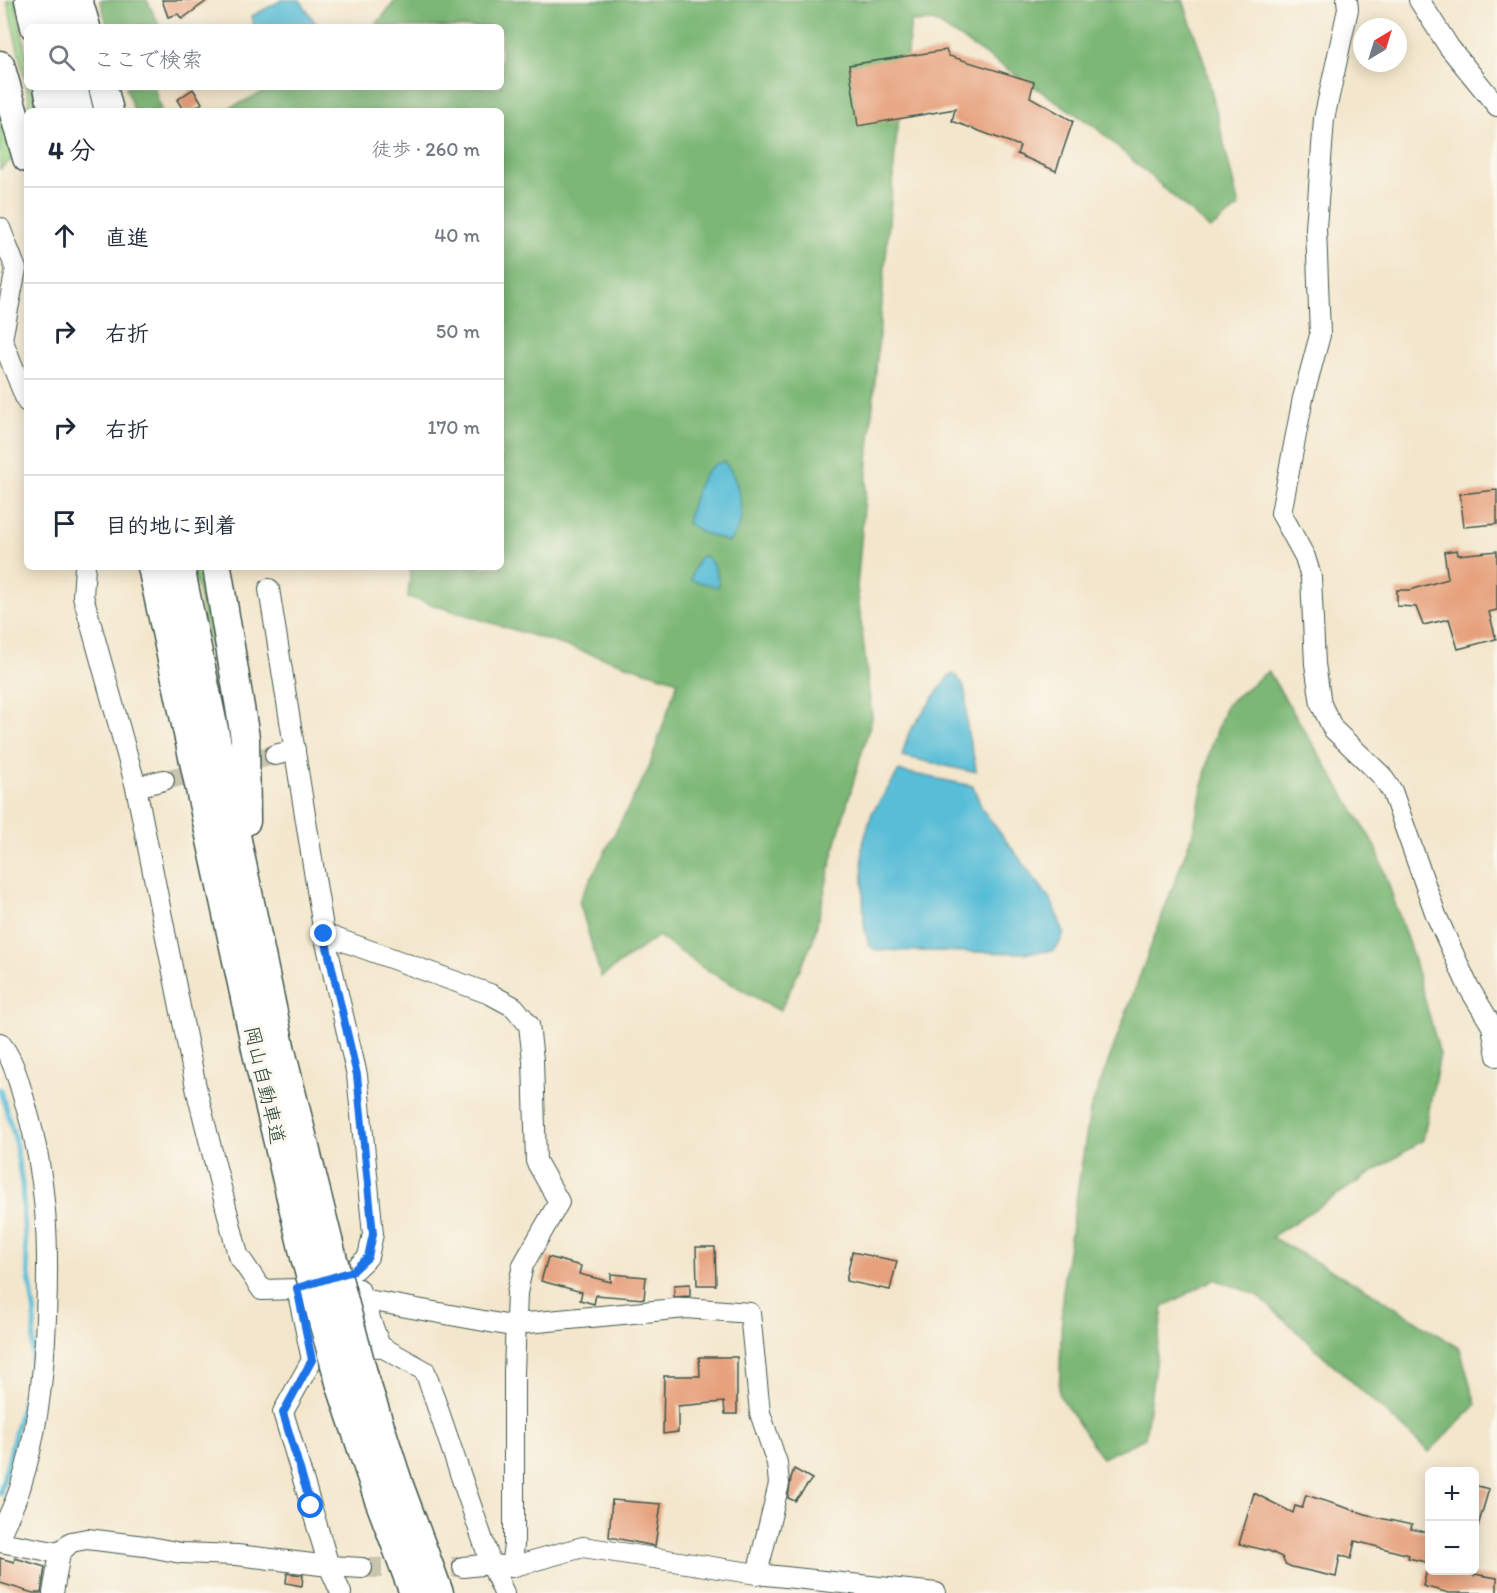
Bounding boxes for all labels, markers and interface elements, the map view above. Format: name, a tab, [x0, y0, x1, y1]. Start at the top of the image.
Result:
north arrow	[1353, 18, 1407, 72]
search box	[24, 24, 504, 90]
icon: search	[45, 41, 78, 74]
text: ここで検索	[93, 46, 203, 73]
text: 4 分	[48, 134, 95, 166]
text: 徒歩 · 260 m	[371, 137, 480, 161]
icon: ahead	[48, 219, 81, 252]
text: 40 m	[434, 223, 480, 247]
text: 直進	[105, 224, 149, 251]
icon: right	[48, 315, 81, 348]
text: 50 m	[436, 319, 480, 343]
text: 右折	[105, 320, 149, 347]
icon: right	[48, 411, 81, 444]
text: 170 m	[427, 415, 480, 439]
text: 右折	[105, 416, 149, 443]
icon: arrive	[48, 507, 81, 540]
text: 目的地に到着	[105, 512, 237, 539]
route end	[310, 920, 336, 946]
street label: 岡山自動車道	[240, 1024, 290, 1146]
map controls	[1425, 1467, 1479, 1575]
button: +	[1425, 1467, 1479, 1521]
route start	[297, 1492, 323, 1518]
button: −	[1425, 1521, 1479, 1575]

